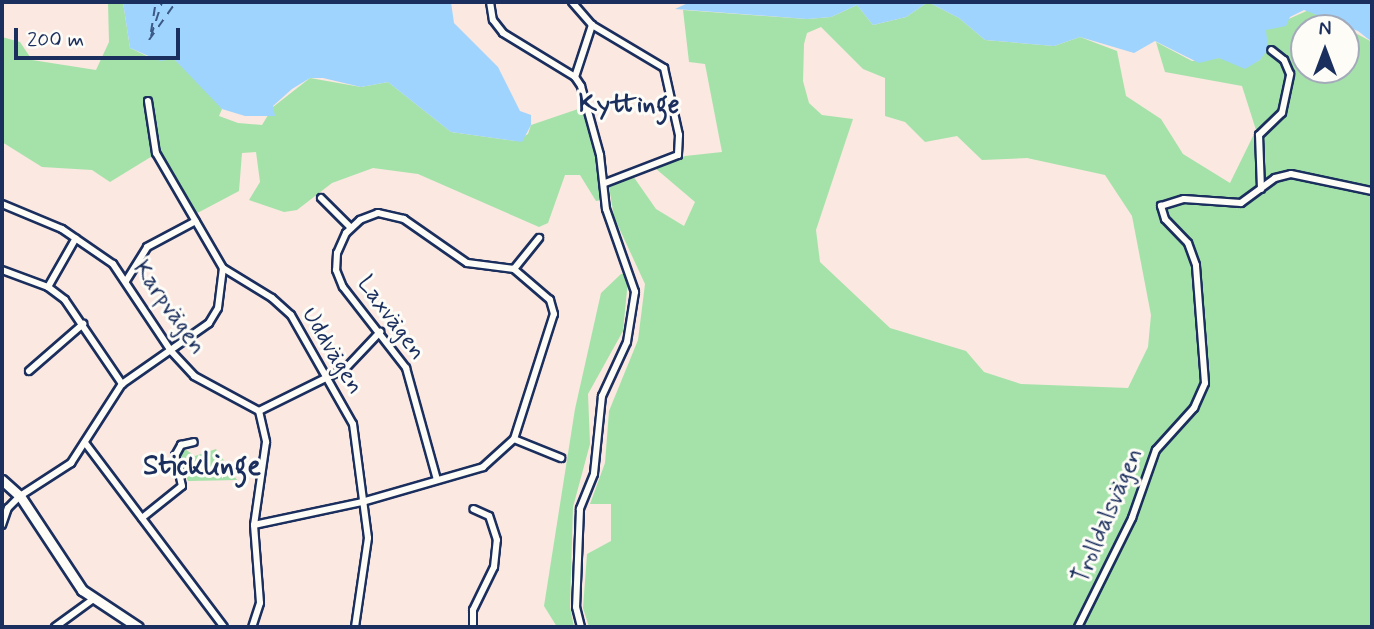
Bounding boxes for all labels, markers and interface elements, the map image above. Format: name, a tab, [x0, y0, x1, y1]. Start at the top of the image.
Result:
scale bar	[18, 14, 184, 58]
north arrow	[1290, 14, 1360, 84]
text: N	[1319, 17, 1331, 42]
text: 200 m	[27, 26, 84, 54]
district label: Kyttinge	[578, 90, 680, 122]
street label: Karpvägen	[126, 256, 212, 360]
street label: Laxvägen	[351, 270, 431, 366]
street label: Uddvägen	[295, 302, 369, 400]
street label: Trolldalsvägen	[1067, 444, 1149, 588]
district label: Sticklinge	[143, 450, 261, 484]

